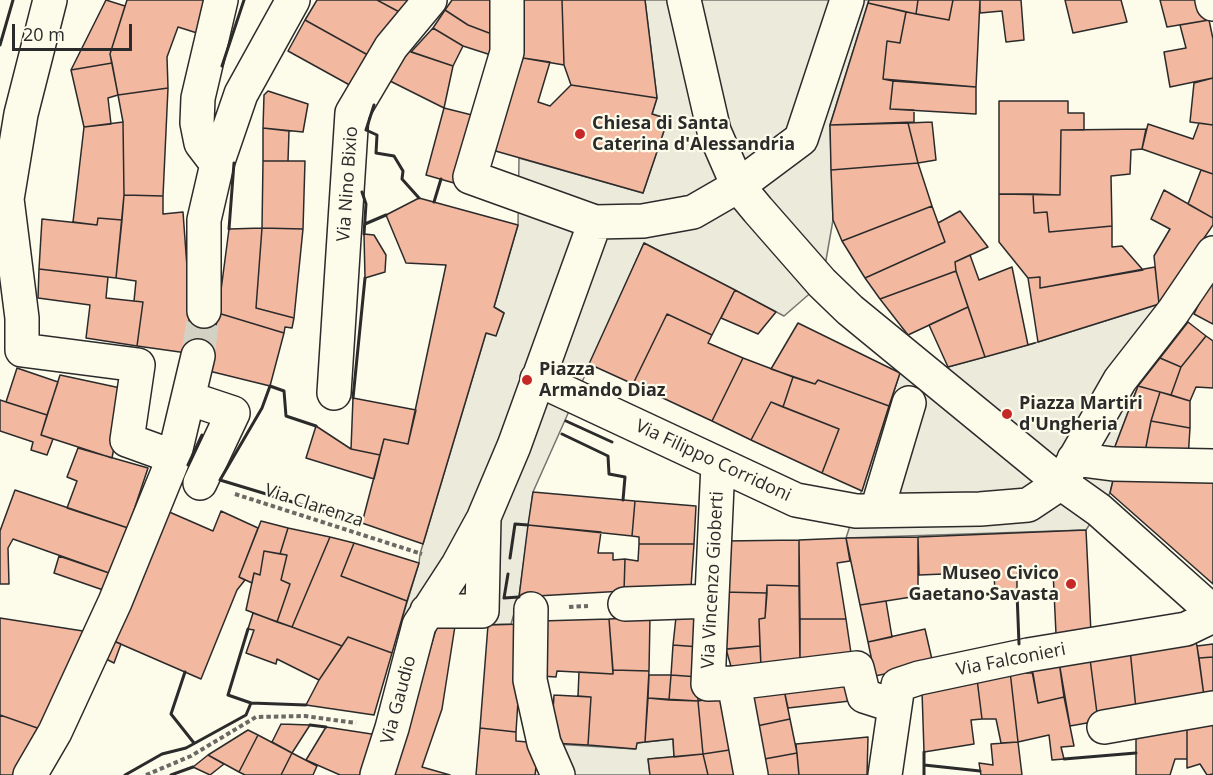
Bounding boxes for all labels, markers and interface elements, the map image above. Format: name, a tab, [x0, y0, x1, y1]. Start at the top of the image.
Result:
scale bar	[15, 12, 135, 50]
text: 20 m	[23, 22, 65, 46]
place label: Chiesa di Santa Caterina d'Alessandria	[592, 113, 795, 156]
street label: Via Nino Bixio	[333, 126, 363, 242]
marker: Chiesa di Santa Caterina d'Alessandria	[573, 127, 587, 141]
place label: Piazza Armando Diaz	[539, 359, 666, 401]
marker: Piazza Armando Diaz	[520, 373, 534, 387]
place label: Piazza Martiri d'Ungheria	[1019, 393, 1143, 436]
marker: Piazza Martiri d'Ungheria	[1000, 407, 1014, 421]
street label: Via Filippo Corridoni	[632, 415, 794, 507]
street label: Via Clarenza	[262, 480, 366, 532]
street label: Via Vincenzo Gioberti	[698, 491, 728, 669]
place label: Museo Civico Gaetano Savasta	[909, 563, 1059, 606]
marker: Museo Civico Gaetano Savasta	[1064, 577, 1078, 591]
street label: Via Falconieri	[955, 639, 1067, 681]
street label: Via Gaudio	[377, 654, 421, 746]

